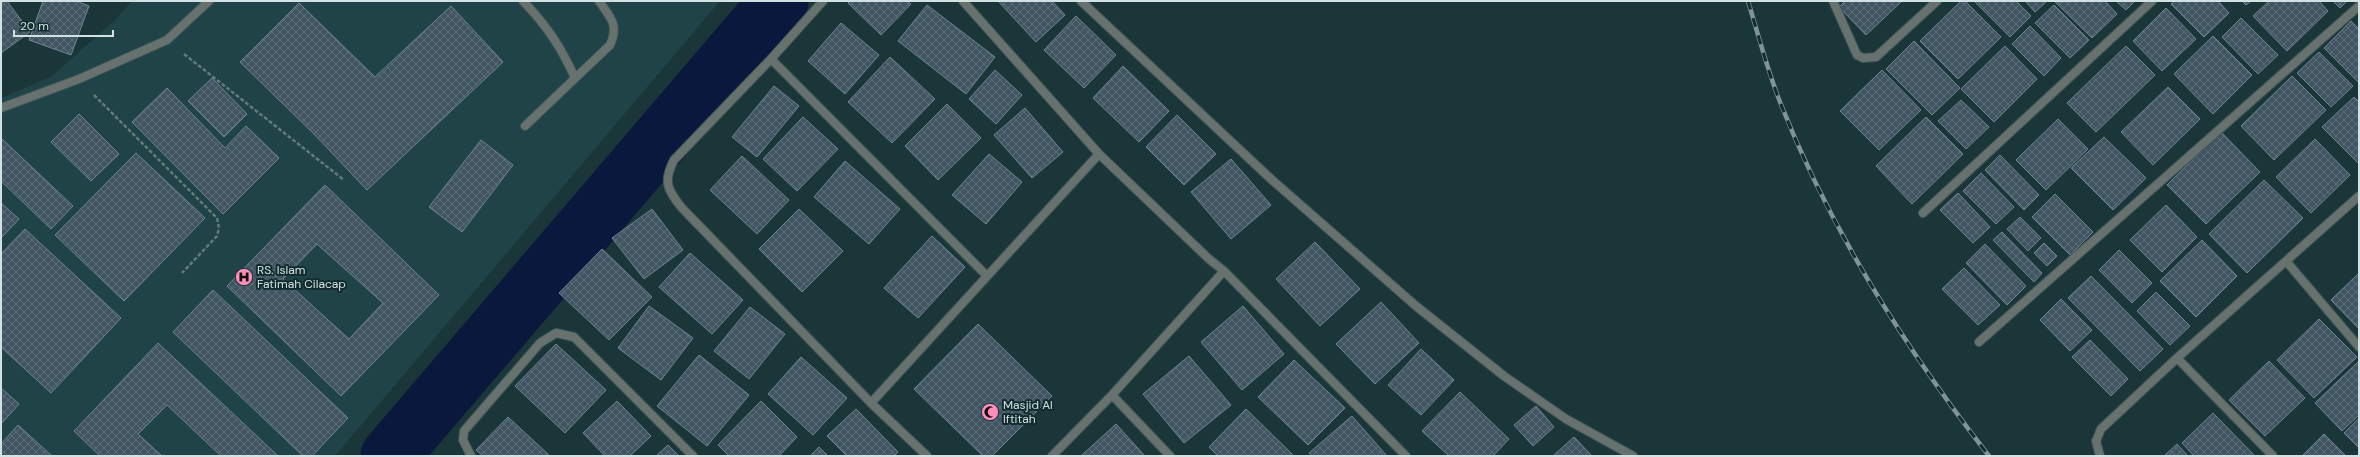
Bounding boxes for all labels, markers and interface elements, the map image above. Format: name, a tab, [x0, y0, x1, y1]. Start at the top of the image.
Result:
scale bar	[14, 12, 113, 38]
text: 20 m	[20, 18, 49, 34]
place label: RS. Islam Fatimah Cilacap	[257, 262, 346, 292]
hospital icon: RS. Islam Fatimah Cilacap	[234, 267, 254, 287]
place label: Masjid Al Iftitah	[1003, 397, 1053, 427]
mosque icon: Masjid Al Iftitah	[980, 402, 1000, 422]

